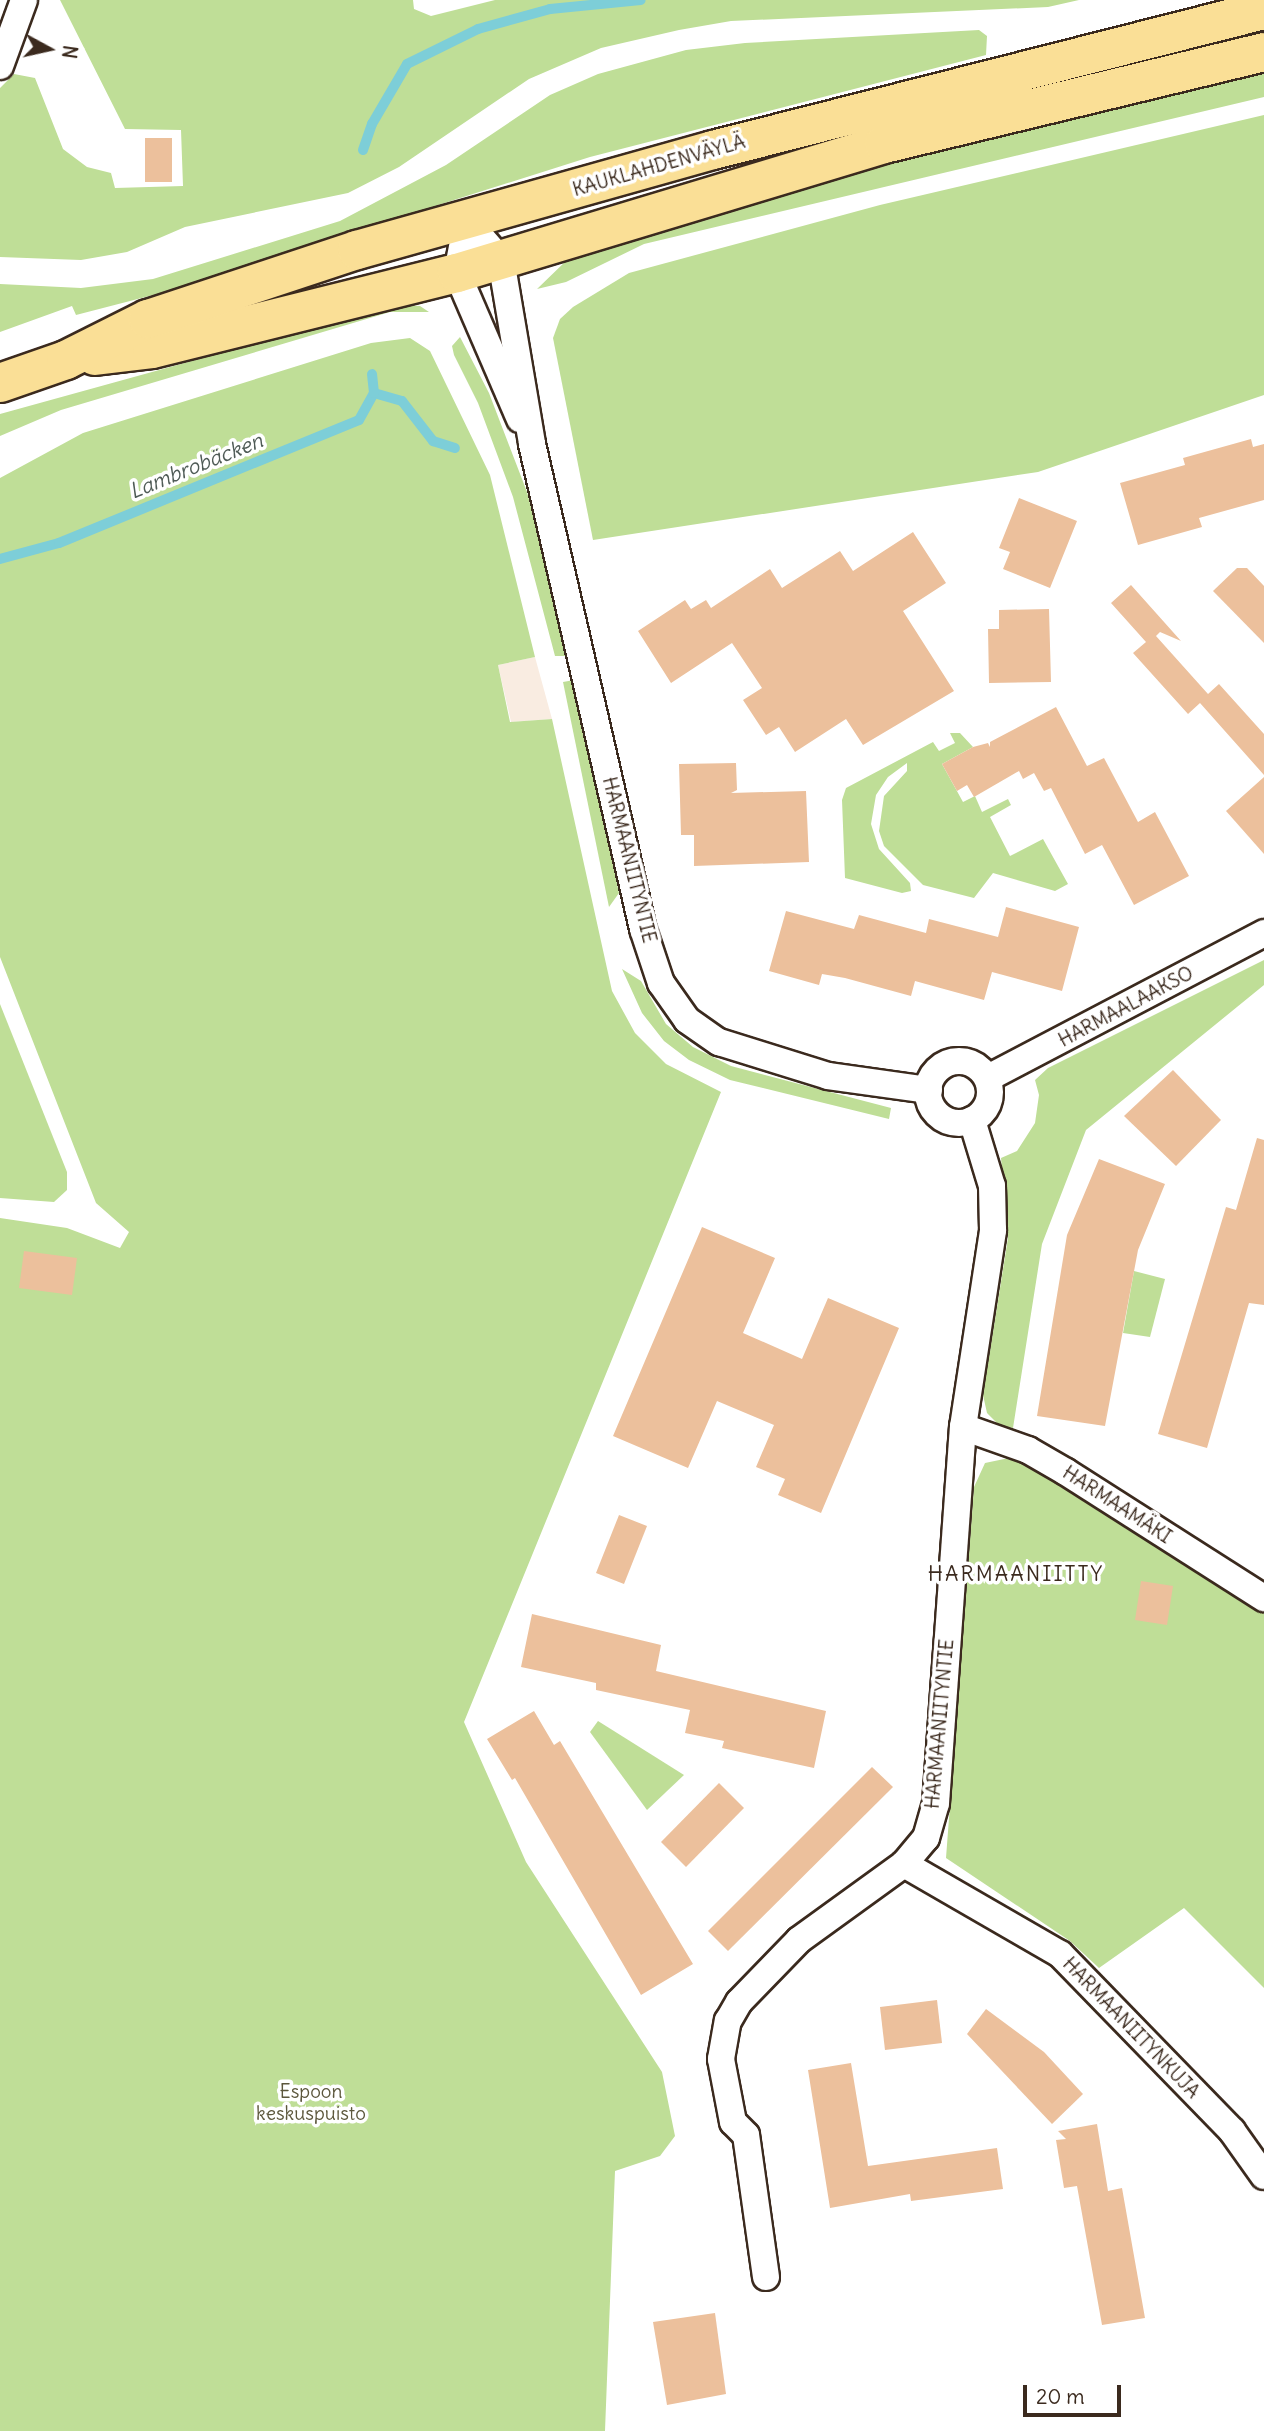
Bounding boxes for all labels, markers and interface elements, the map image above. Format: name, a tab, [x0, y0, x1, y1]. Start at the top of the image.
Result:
north arrow	[14, 14, 84, 84]
text: N	[57, 44, 83, 60]
street label: KAUKLAHDENVÄYLÄ	[570, 130, 748, 202]
water label: Lambrobäcken	[126, 428, 266, 504]
street label: HARMAANIITYNTIE	[597, 775, 661, 945]
street label: HARMAALAAKSO	[1055, 962, 1197, 1052]
street label: HARMAAMÄKI	[1058, 1461, 1176, 1549]
district label: HARMAANIITTY	[929, 1561, 1103, 1587]
street label: HARMAANIITYNTIE	[921, 1638, 959, 1810]
street label: HARMAANIITYNKUJA	[1058, 1953, 1204, 2103]
park label: Espoon keskuspuisto	[256, 2081, 366, 2125]
scale bar	[1026, 2372, 1124, 2416]
text: 20 m	[1036, 2383, 1085, 2410]

